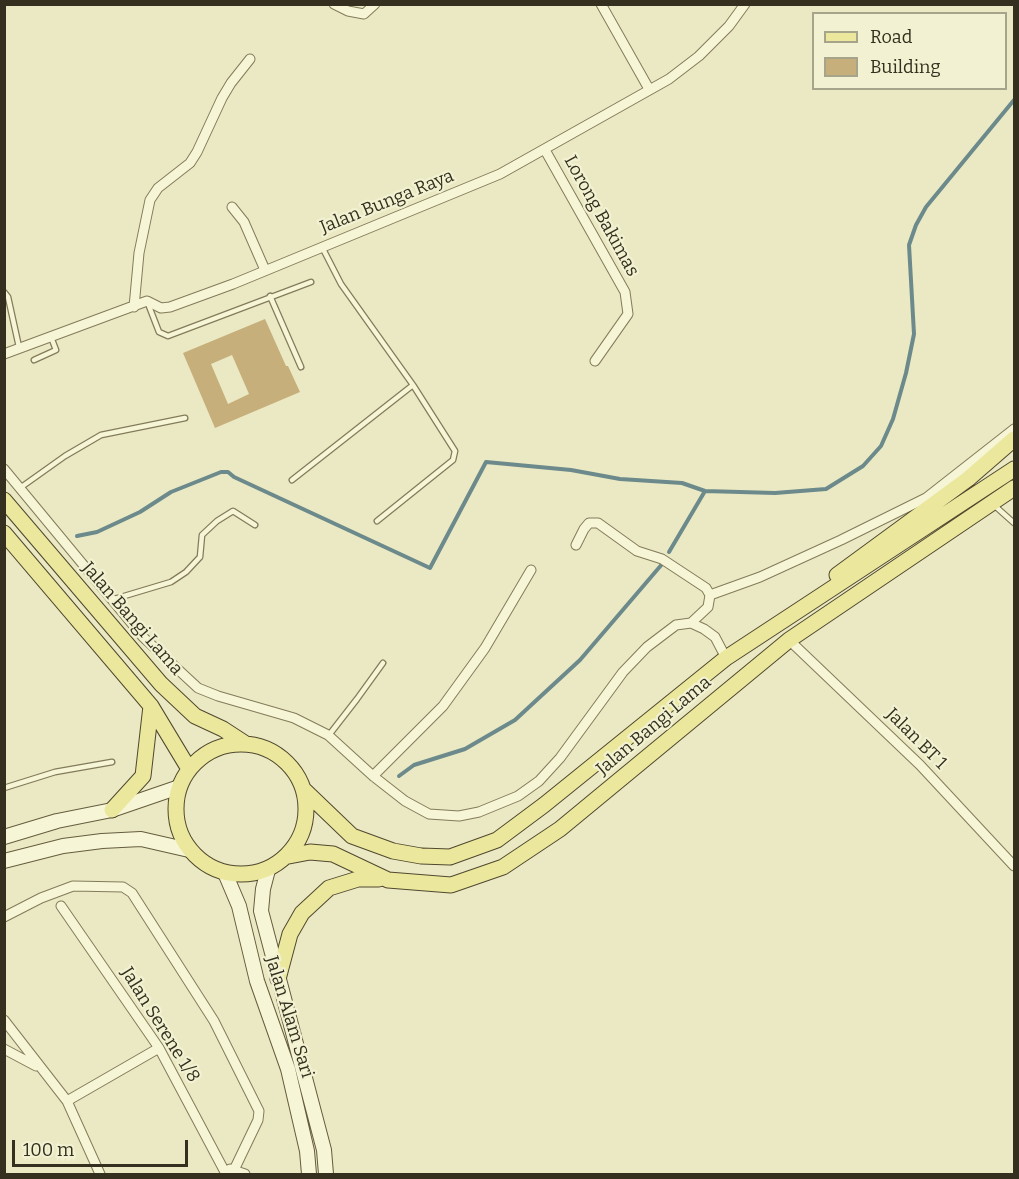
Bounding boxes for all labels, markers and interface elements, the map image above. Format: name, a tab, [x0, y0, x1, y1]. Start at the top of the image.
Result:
legend	[812, 12, 1007, 90]
text: Road	[870, 26, 912, 48]
text: Building	[870, 56, 941, 78]
street label: Lorong Bakimas	[559, 152, 643, 280]
street label: Jalan Bunga Raya	[317, 165, 457, 239]
street label: Jalan Bangi Lama	[77, 558, 187, 680]
street label: Jalan Bangi Lama	[592, 672, 716, 780]
street label: Jalan BT 1	[881, 704, 951, 774]
street label: Jalan Alam Sari	[260, 953, 318, 1081]
street label: Jalan Serene 1/8	[116, 963, 204, 1087]
scale bar	[15, 1128, 190, 1166]
text: 100 m	[23, 1139, 74, 1161]

